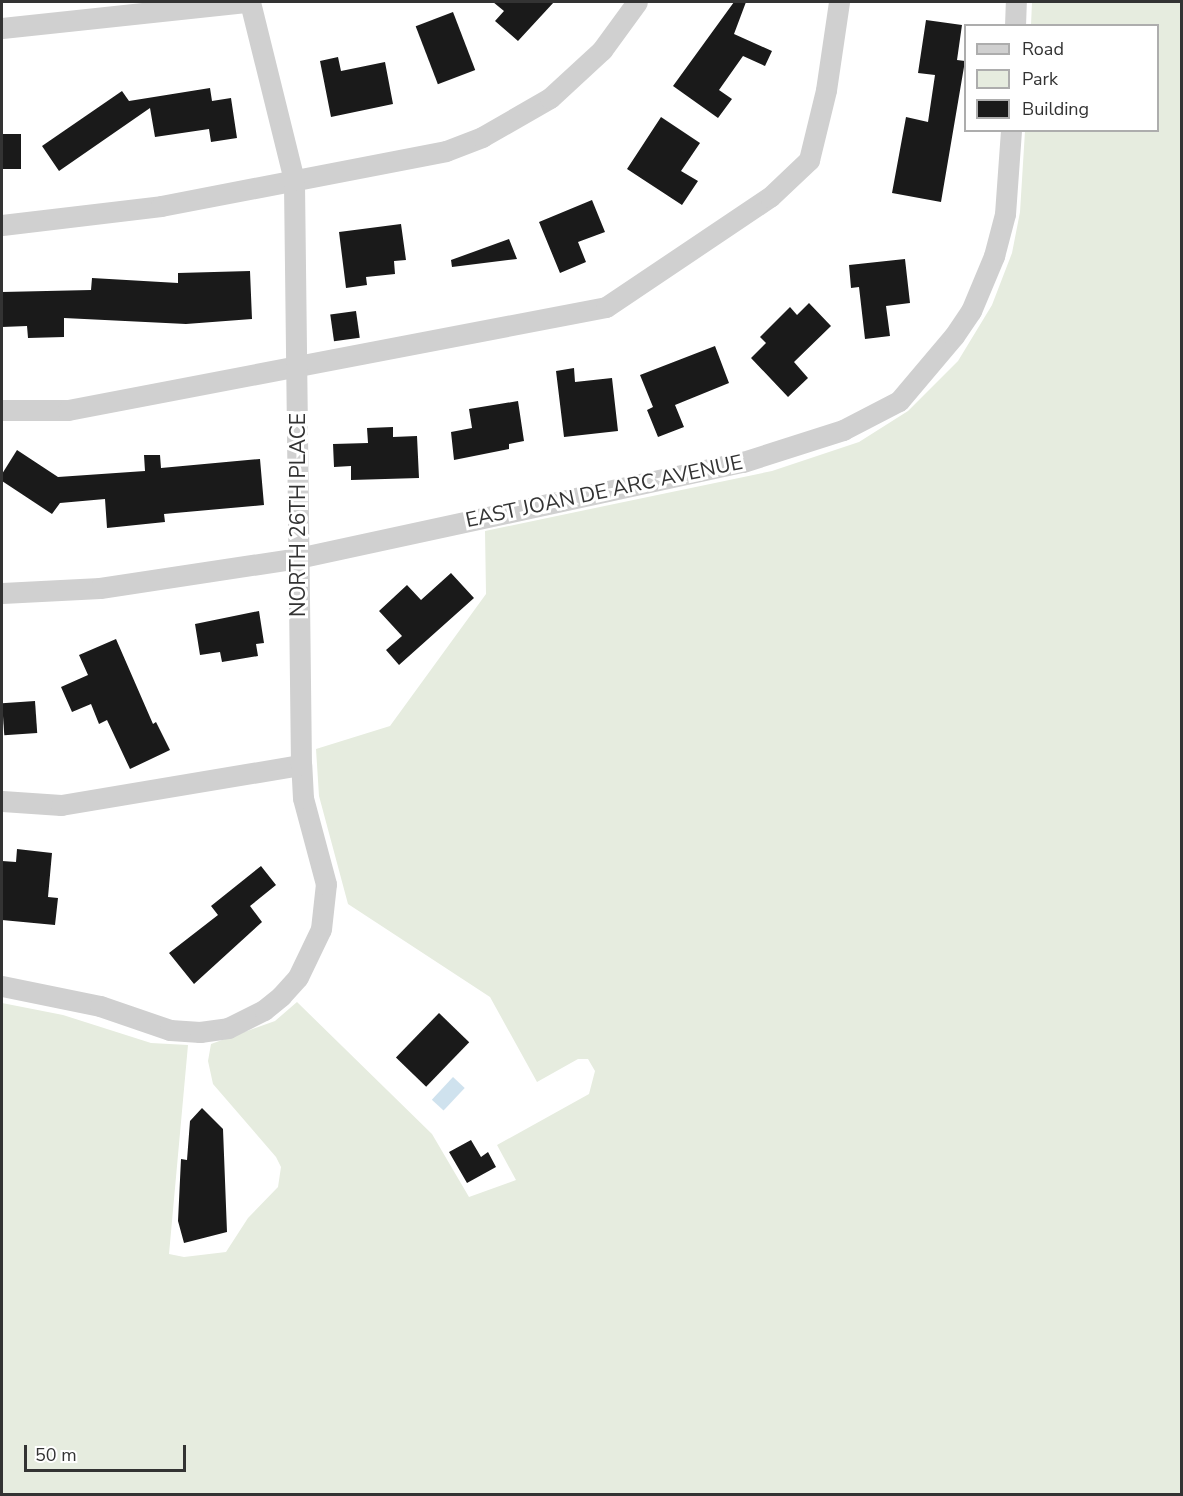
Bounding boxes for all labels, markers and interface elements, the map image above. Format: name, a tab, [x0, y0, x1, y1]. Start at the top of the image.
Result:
legend	[964, 24, 1159, 132]
text: Road	[1022, 37, 1064, 61]
text: Park	[1022, 67, 1058, 91]
text: Building	[1022, 97, 1089, 121]
street label: NORTH 26TH PLACE	[285, 413, 311, 617]
street label: EAST JOAN DE ARC AVENUE	[463, 449, 745, 533]
scale bar	[27, 1433, 189, 1471]
text: 50 m	[35, 1443, 77, 1467]

